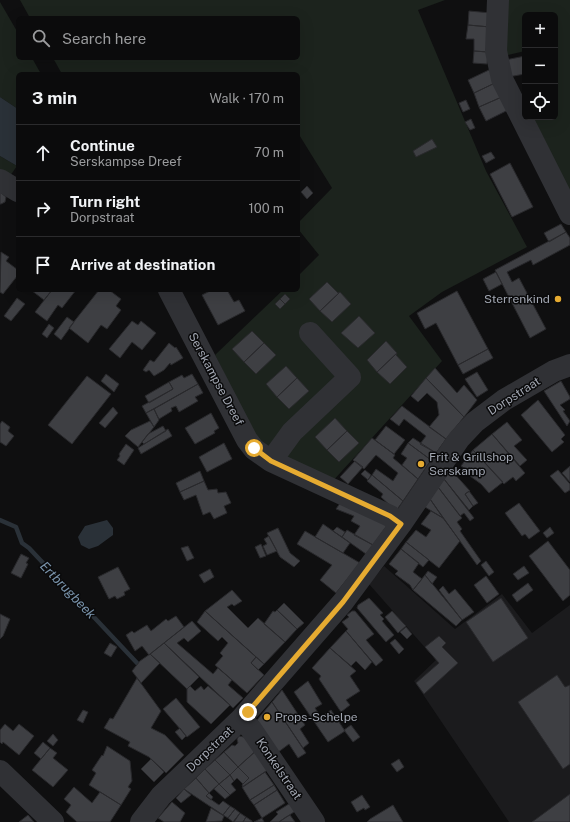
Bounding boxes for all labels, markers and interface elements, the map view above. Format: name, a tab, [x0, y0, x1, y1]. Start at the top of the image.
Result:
map controls	[522, 12, 558, 120]
button: +	[522, 12, 558, 48]
search box	[16, 16, 300, 60]
icon: search	[30, 27, 52, 49]
text: Search here	[62, 30, 146, 47]
button: −	[522, 48, 558, 84]
button: locate	[522, 84, 558, 120]
text: 3 min	[32, 88, 77, 108]
text: Walk · 170 m	[209, 91, 284, 106]
text: Continue	[70, 137, 135, 154]
icon: ahead	[32, 142, 54, 164]
text: 70 m	[254, 145, 284, 160]
text: Serskampse Dreef	[70, 154, 182, 169]
text: Turn right	[70, 193, 140, 210]
icon: right	[32, 198, 54, 220]
text: 100 m	[248, 201, 284, 216]
text: Dorpstraat	[70, 210, 135, 225]
icon: arrive	[32, 254, 54, 276]
text: Arrive at destination	[70, 256, 215, 273]
place label: Sterrenkind	[484, 292, 550, 306]
marker: Sterrenkind	[553, 294, 563, 304]
street label: Serskampse Dreef	[186, 330, 246, 428]
street label: Dorpstraat	[485, 374, 543, 418]
route start	[245, 439, 263, 457]
place label: Frit & Grillshop Serskamp	[429, 450, 513, 478]
marker: Frit & Grillshop Serskamp	[416, 459, 426, 469]
water label: Ertbrugbeek	[37, 558, 99, 622]
route end	[239, 703, 257, 721]
place label: Props-Schelpe	[275, 710, 358, 724]
marker: Props-Schelpe	[262, 712, 272, 722]
street label: Dorpstraat	[184, 723, 237, 775]
street label: Konkelstraat	[253, 736, 305, 803]

